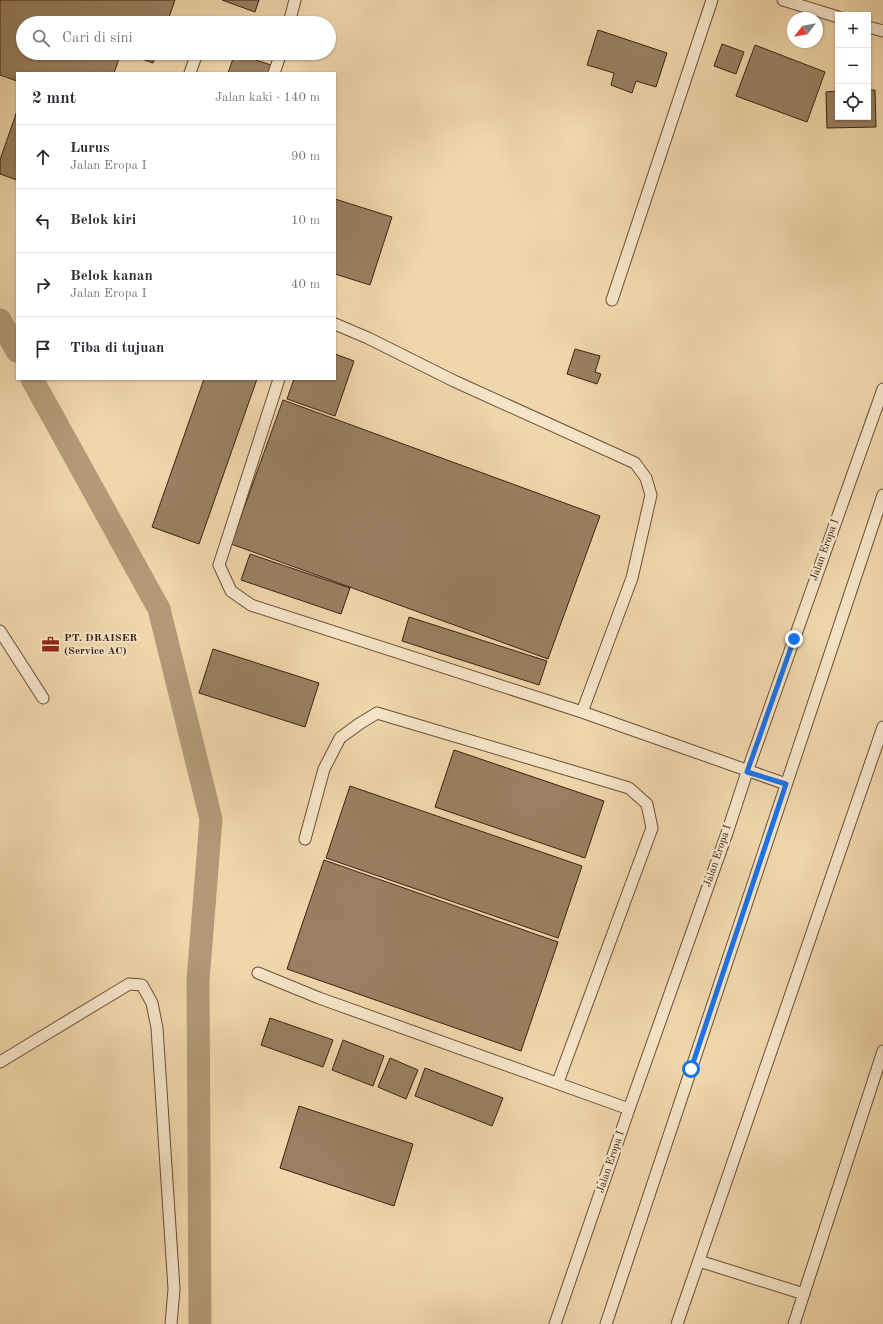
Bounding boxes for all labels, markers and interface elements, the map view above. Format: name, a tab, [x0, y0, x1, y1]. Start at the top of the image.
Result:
north arrow	[787, 12, 823, 48]
map controls	[835, 12, 871, 120]
button: +	[835, 12, 871, 48]
search box	[16, 16, 336, 60]
icon: search	[30, 27, 52, 49]
text: Cari di sini	[62, 31, 133, 46]
button: −	[835, 48, 871, 84]
button: locate	[835, 84, 871, 120]
text: 2 mnt	[32, 90, 76, 107]
text: Jalan kaki · 140 m	[215, 91, 320, 104]
text: Lurus	[70, 141, 110, 156]
icon: ahead	[32, 146, 54, 168]
text: 90 m	[291, 150, 320, 163]
text: Jalan Eropa I	[70, 159, 147, 172]
icon: left	[32, 210, 54, 232]
text: Belok kiri	[70, 213, 136, 228]
text: 10 m	[291, 214, 320, 227]
text: Belok kanan	[70, 269, 153, 284]
icon: right	[32, 274, 54, 296]
text: 40 m	[291, 278, 320, 291]
text: Jalan Eropa I	[70, 287, 147, 300]
icon: arrive	[32, 338, 54, 360]
text: Tiba di tujuan	[70, 341, 164, 356]
street label: Jalan Eropa I	[809, 518, 841, 582]
route end	[785, 630, 803, 648]
place label: PT. DRAISER (Service AC)	[64, 633, 137, 657]
office icon: PT. DRAISER (Service AC)	[41, 634, 61, 654]
street label: Jalan Eropa I	[702, 824, 734, 888]
route start	[682, 1060, 700, 1078]
street label: Jalan Eropa I	[595, 1130, 627, 1194]

